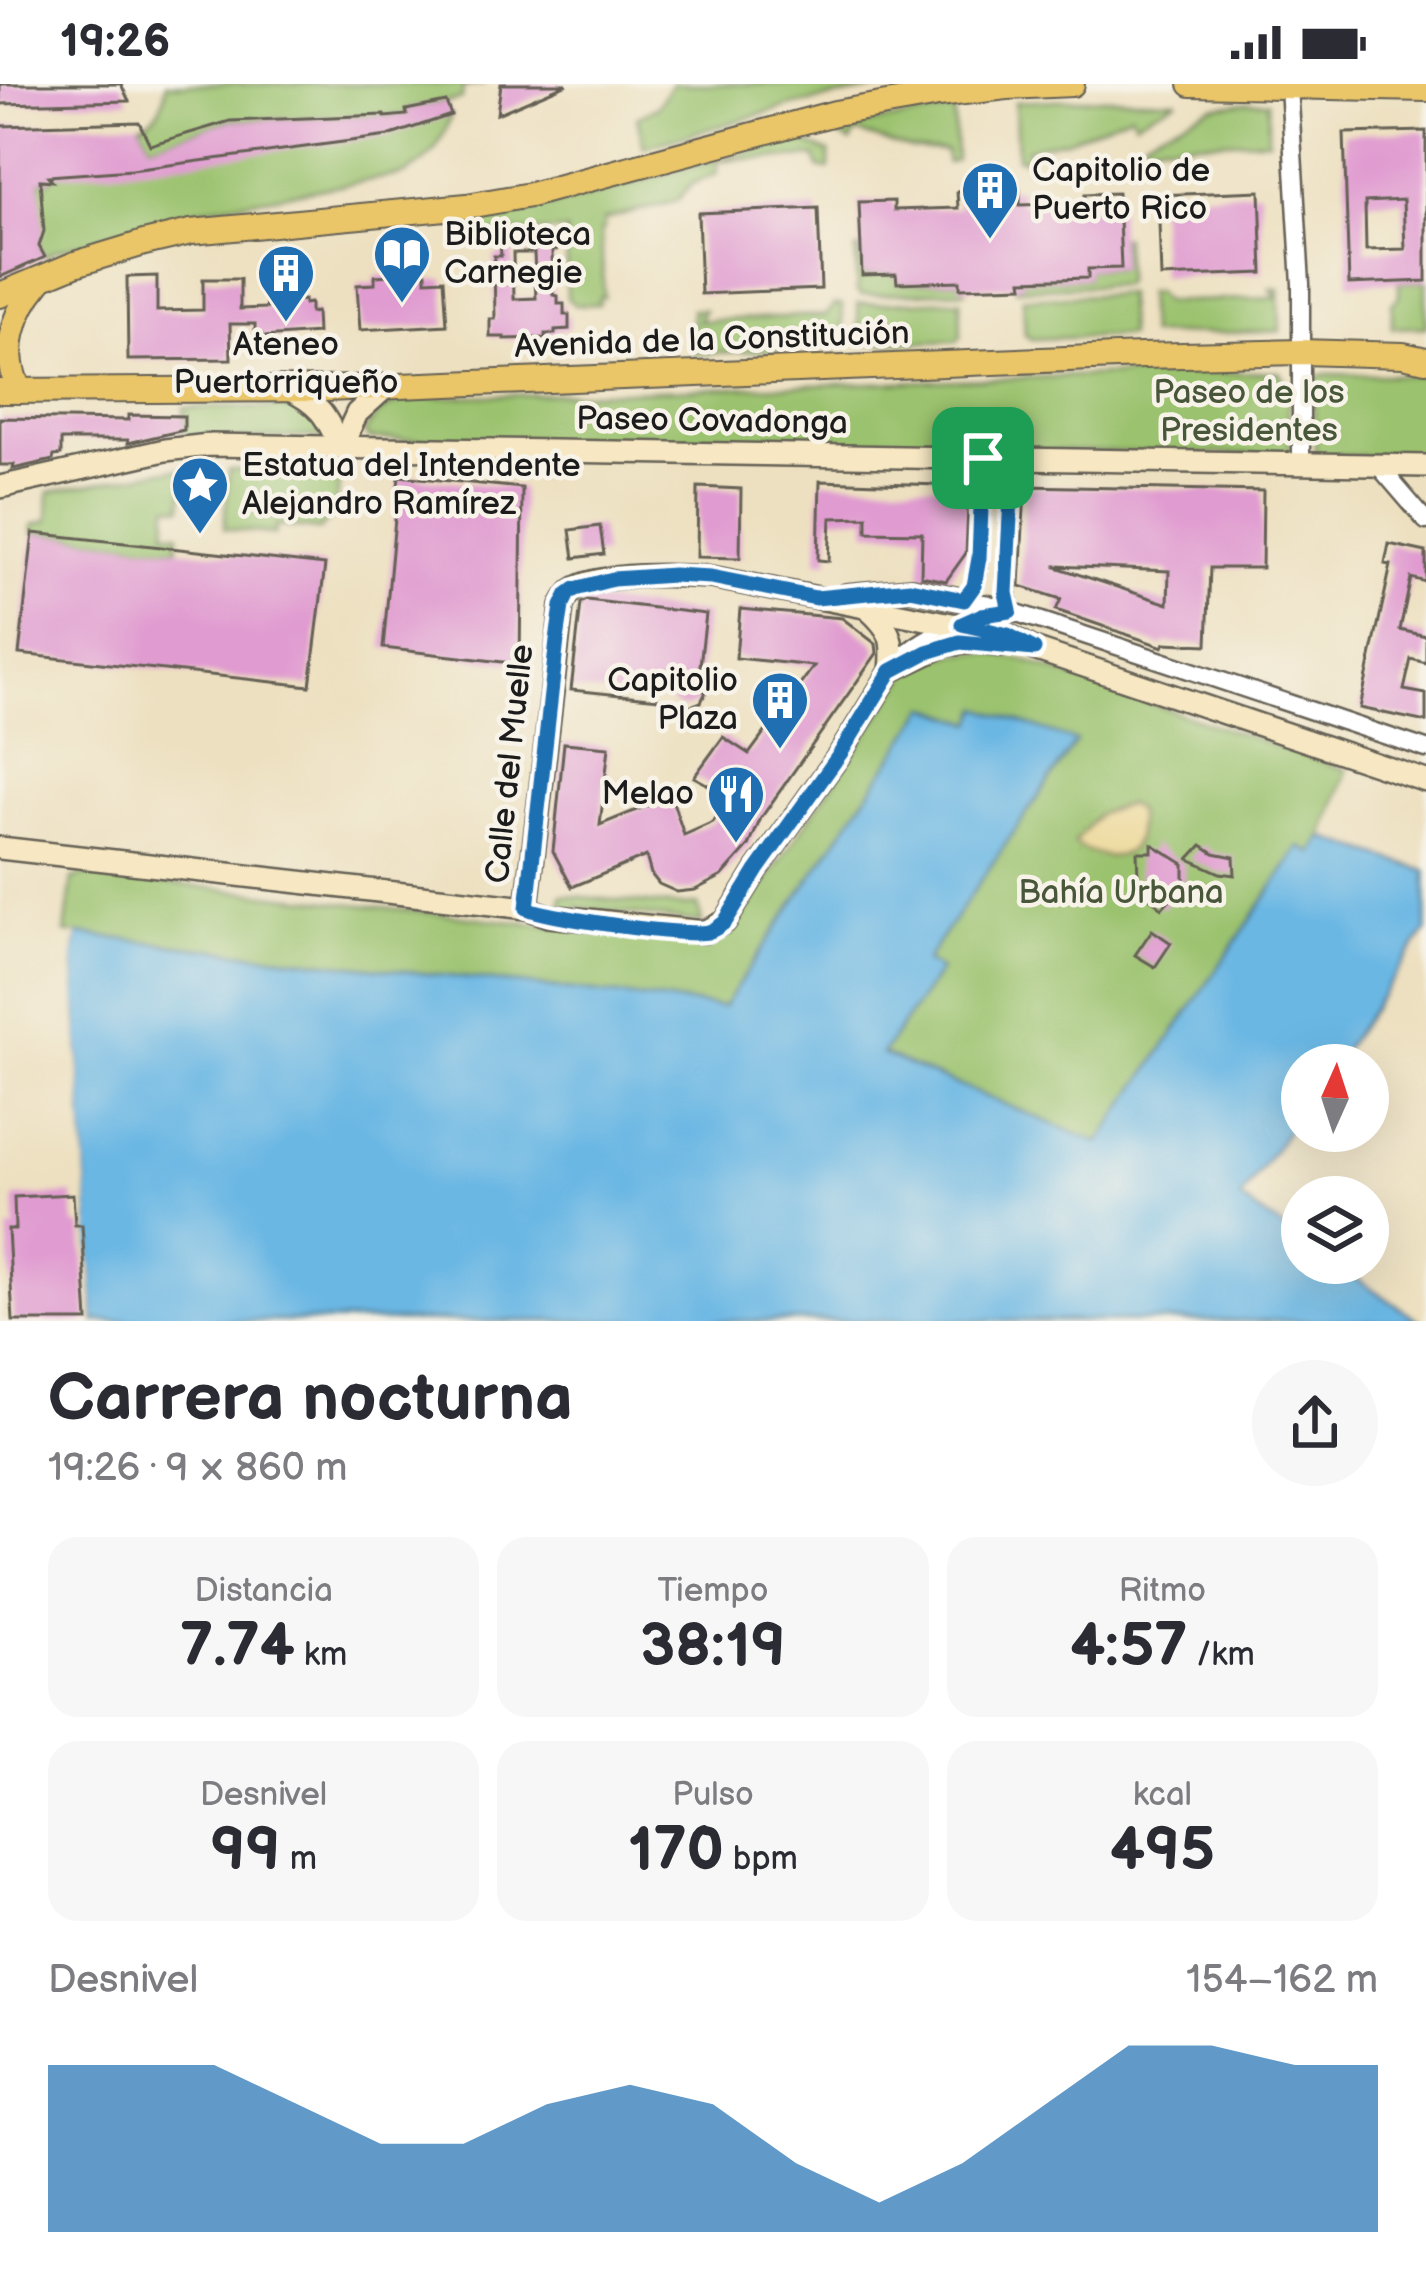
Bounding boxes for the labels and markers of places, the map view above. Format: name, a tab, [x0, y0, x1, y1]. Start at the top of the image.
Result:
place label: Capitolio de Puerto Rico	[1032, 151, 1210, 229]
building icon: Capitolio de Puerto Rico	[959, 159, 1021, 241]
place label: Biblioteca Carnegie	[444, 215, 591, 293]
library icon: Biblioteca Carnegie	[371, 223, 433, 305]
building icon: Ateneo Puertorriqueño	[255, 242, 317, 324]
place label: Ateneo Puertorriqueño	[173, 325, 399, 403]
pin	[932, 407, 1034, 509]
place label: Estatua del Intendente Alejandro Ramírez	[242, 446, 581, 524]
place icon: Estatua del Intendente Alejandro Ramírez	[169, 454, 231, 536]
place label: Capitolio Plaza	[607, 661, 738, 739]
building icon: Capitolio Plaza	[749, 669, 811, 751]
restaurant icon: Melao	[705, 763, 767, 845]
place label: Melao	[601, 774, 694, 814]

